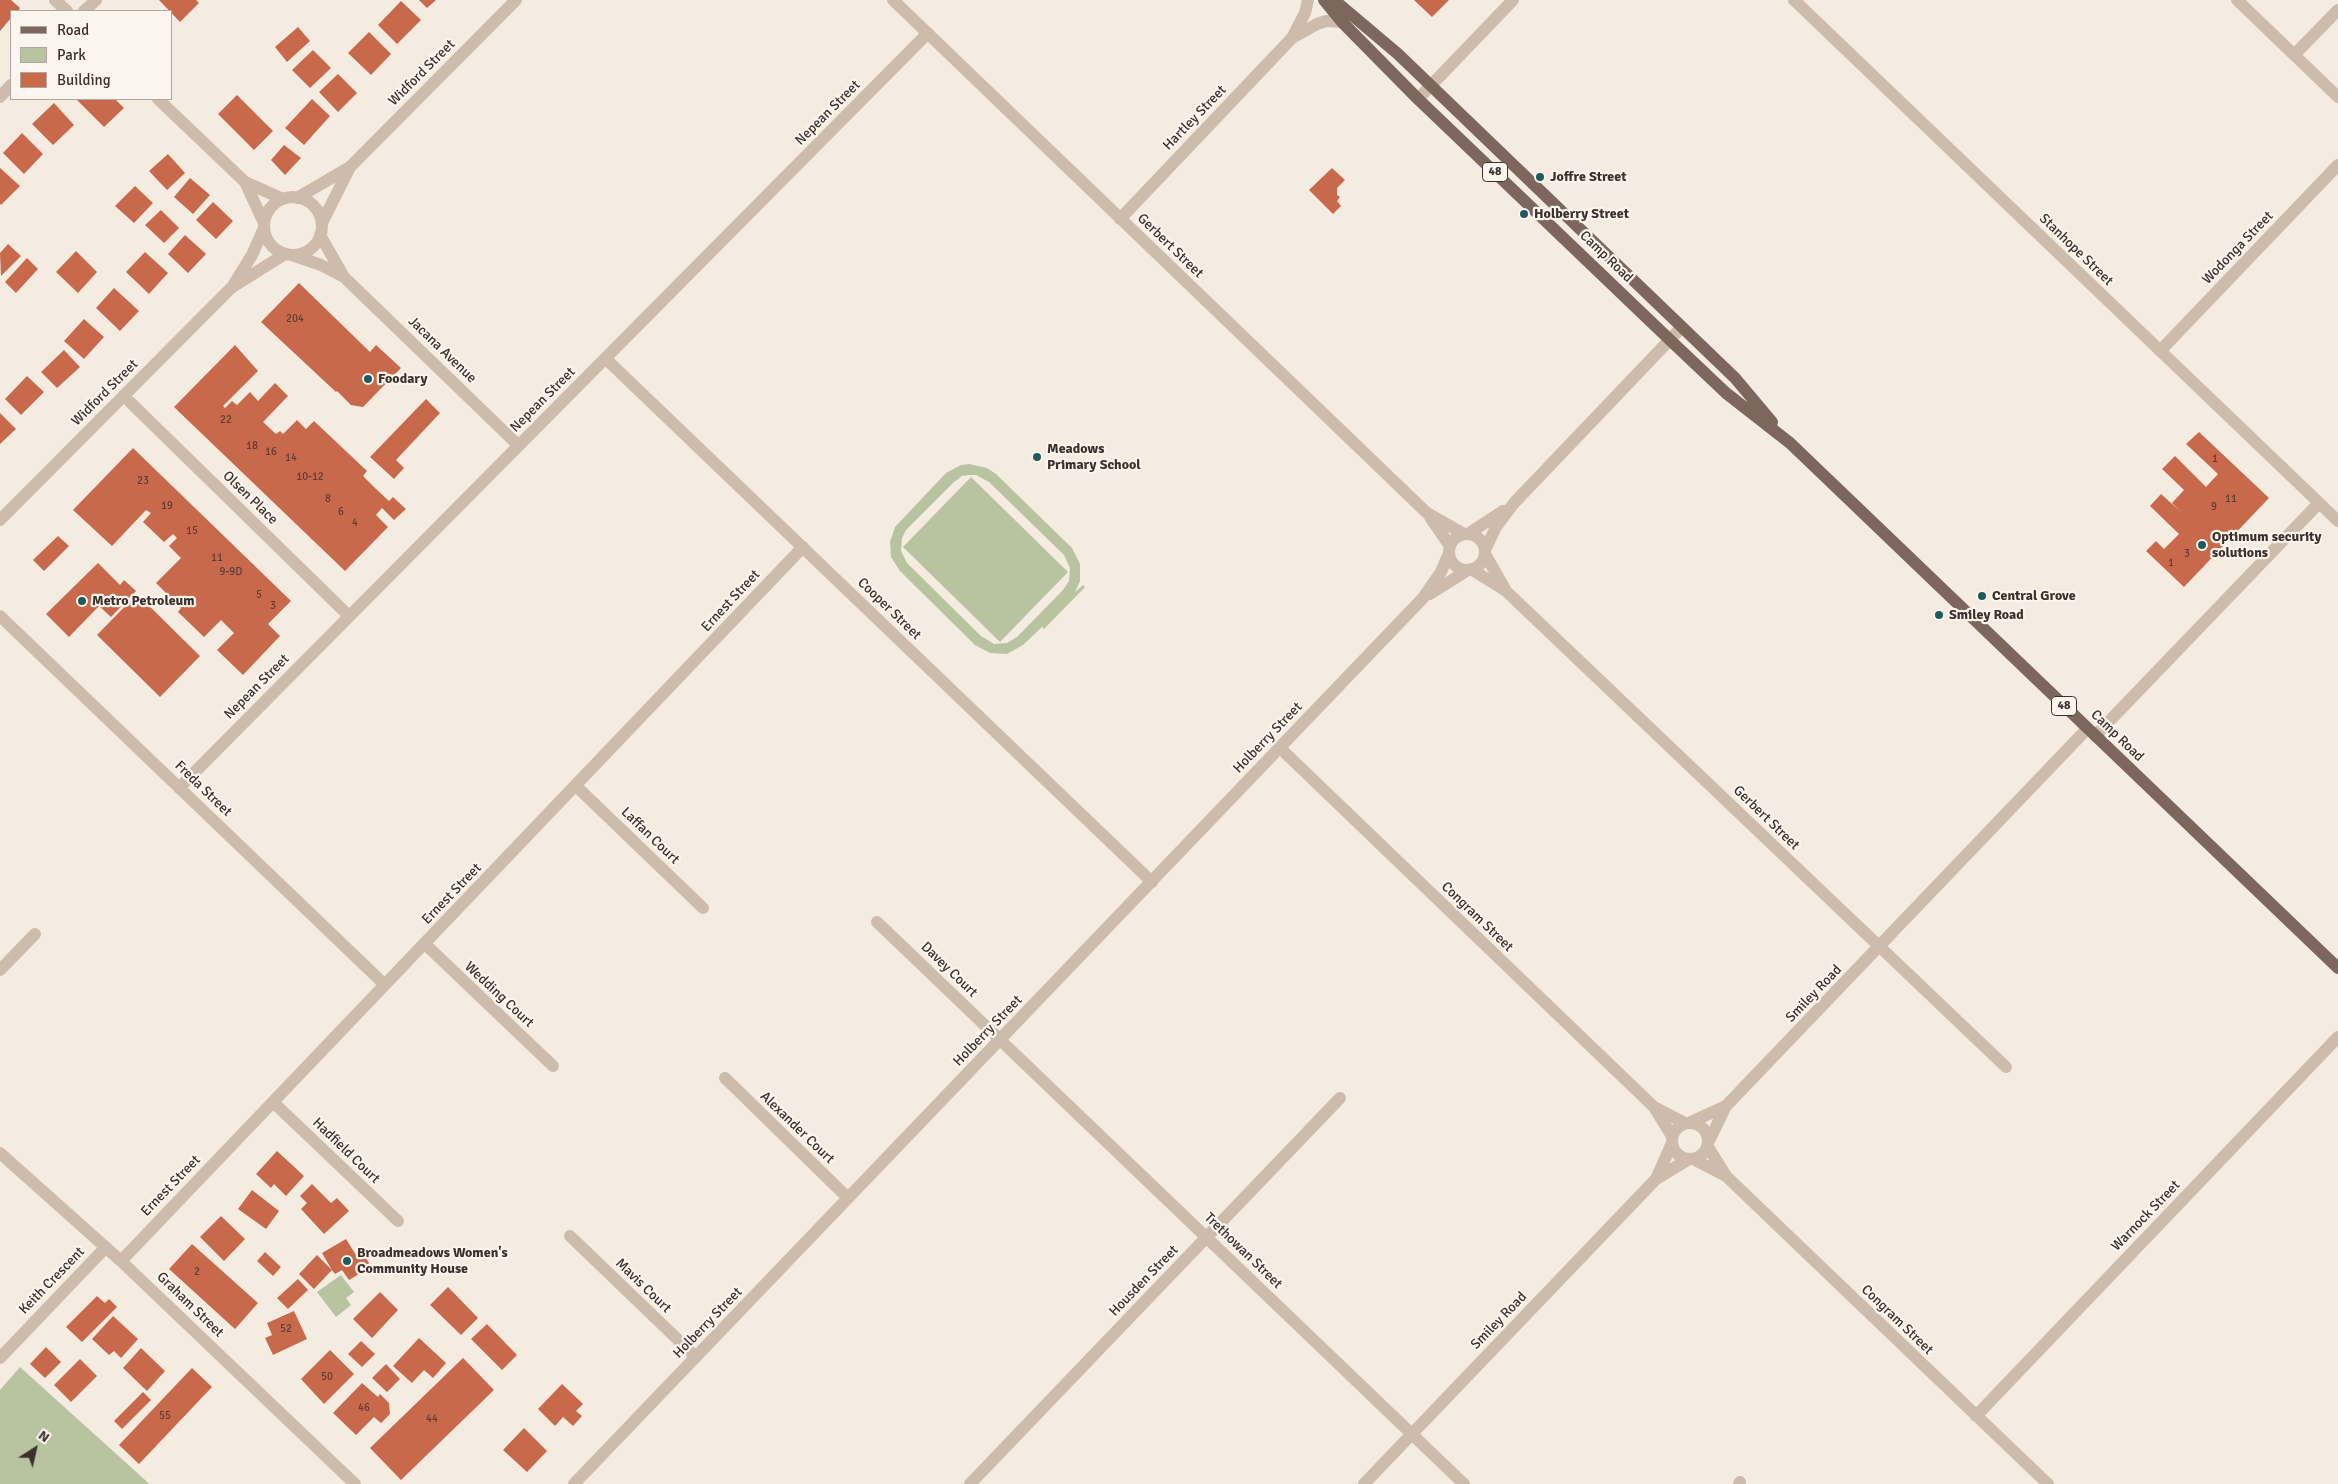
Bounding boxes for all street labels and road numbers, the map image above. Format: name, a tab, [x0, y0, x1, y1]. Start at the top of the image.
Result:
street label: Widford Street	[385, 36, 459, 110]
street label: Nepean Street	[792, 77, 864, 149]
street label: Hartley Street	[1160, 82, 1230, 154]
road number: 48	[1482, 162, 1508, 182]
street label: Wodonga Street	[2199, 208, 2277, 288]
street label: Gerbert Street	[1133, 210, 1207, 282]
street label: Stanhope Street	[2036, 211, 2116, 289]
street label: Camp Road	[1576, 228, 1636, 286]
street label: Jacana Avenue	[404, 313, 480, 387]
street label: Widford Street	[68, 356, 142, 430]
street label: Nepean Street	[507, 364, 579, 436]
street label: Olsen Place	[219, 468, 281, 528]
street label: Ernest Street	[698, 567, 764, 635]
street label: Cooper Street	[854, 574, 924, 644]
street label: Nepean Street	[221, 651, 293, 723]
road number: 48	[2052, 696, 2076, 716]
street label: Holberry Street	[1230, 699, 1306, 777]
street label: Camp Road	[2087, 707, 2147, 765]
street label: Freda Street	[171, 758, 235, 820]
street label: Gerbert Street	[1729, 782, 1803, 854]
street label: Laffan Court	[617, 804, 683, 868]
street label: Ernest Street	[419, 860, 485, 928]
street label: Congram Street	[1438, 878, 1516, 956]
street label: Davey Court	[917, 939, 981, 1001]
street label: Wedding Court	[461, 959, 537, 1031]
street label: Smiley Road	[1783, 962, 1845, 1026]
street label: Holberry Street	[950, 992, 1026, 1070]
street label: Alexander Court	[756, 1088, 838, 1168]
street label: Hadfield Court	[309, 1115, 383, 1187]
street label: Ernest Street	[138, 1152, 204, 1220]
street label: Warnock Street	[2108, 1177, 2184, 1255]
street label: Trethowan Street	[1200, 1210, 1286, 1292]
street label: Housden Street	[1106, 1242, 1182, 1320]
street label: Keith Crescent	[16, 1244, 88, 1318]
street label: Mavis Court	[612, 1255, 674, 1317]
street label: Graham Street	[153, 1269, 227, 1341]
street label: Congram Street	[1858, 1281, 1936, 1359]
street label: Holberry Street	[670, 1284, 746, 1362]
street label: Smiley Road	[1468, 1289, 1530, 1353]

